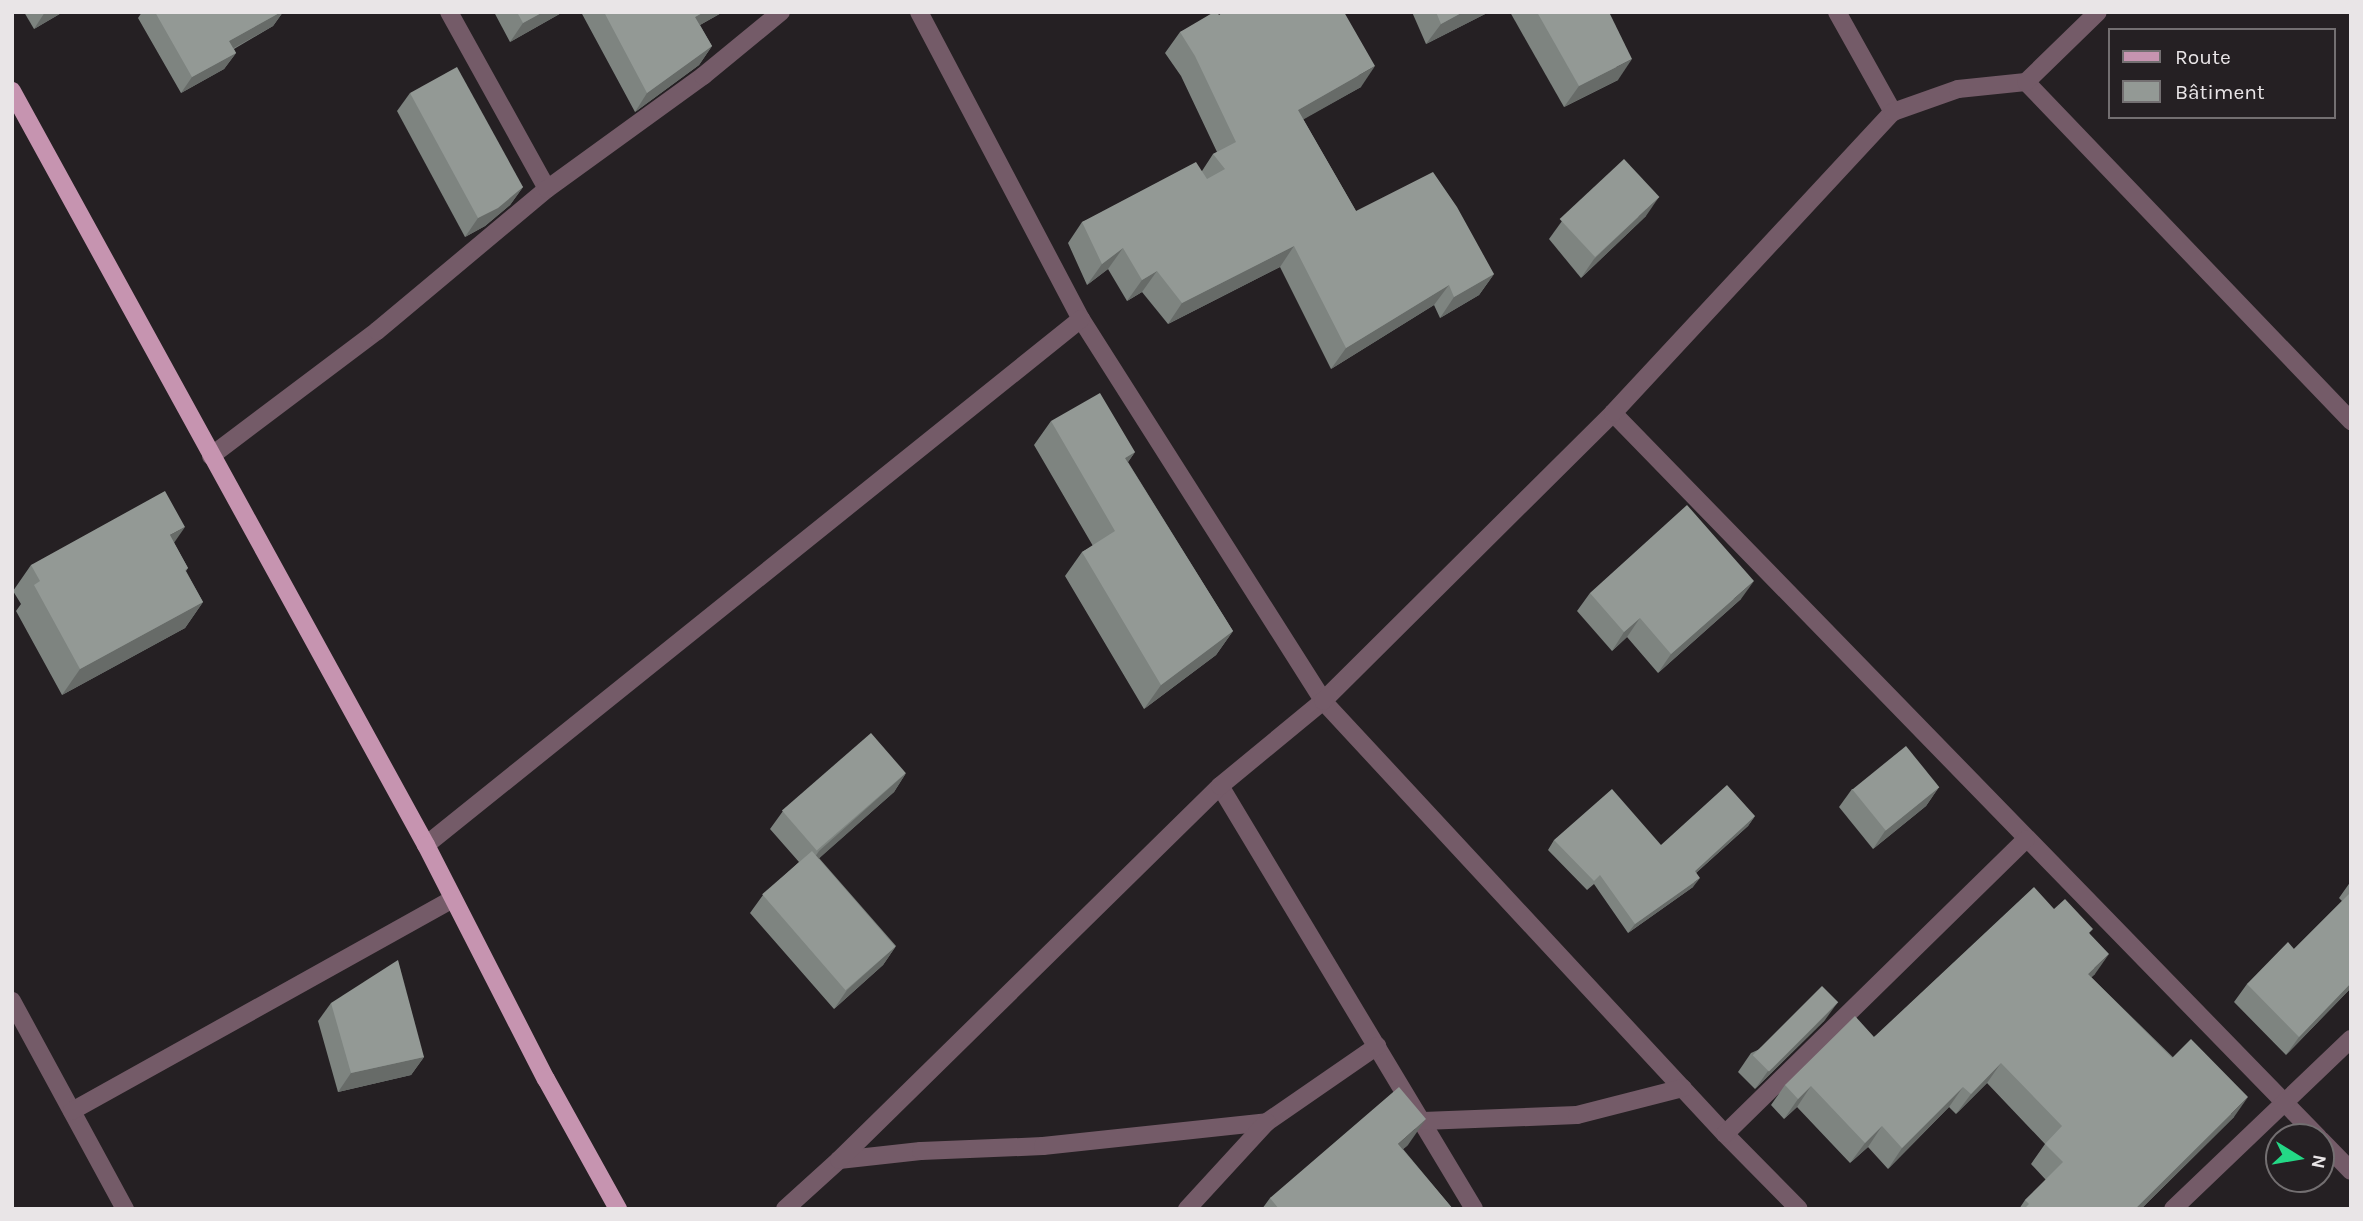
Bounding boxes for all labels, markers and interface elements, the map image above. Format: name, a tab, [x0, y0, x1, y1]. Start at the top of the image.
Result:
legend	[2108, 28, 2335, 119]
text: Route	[2175, 45, 2231, 69]
text: Bâtiment	[2175, 80, 2265, 104]
north arrow	[2265, 1123, 2335, 1193]
text: N	[2307, 1153, 2331, 1170]

